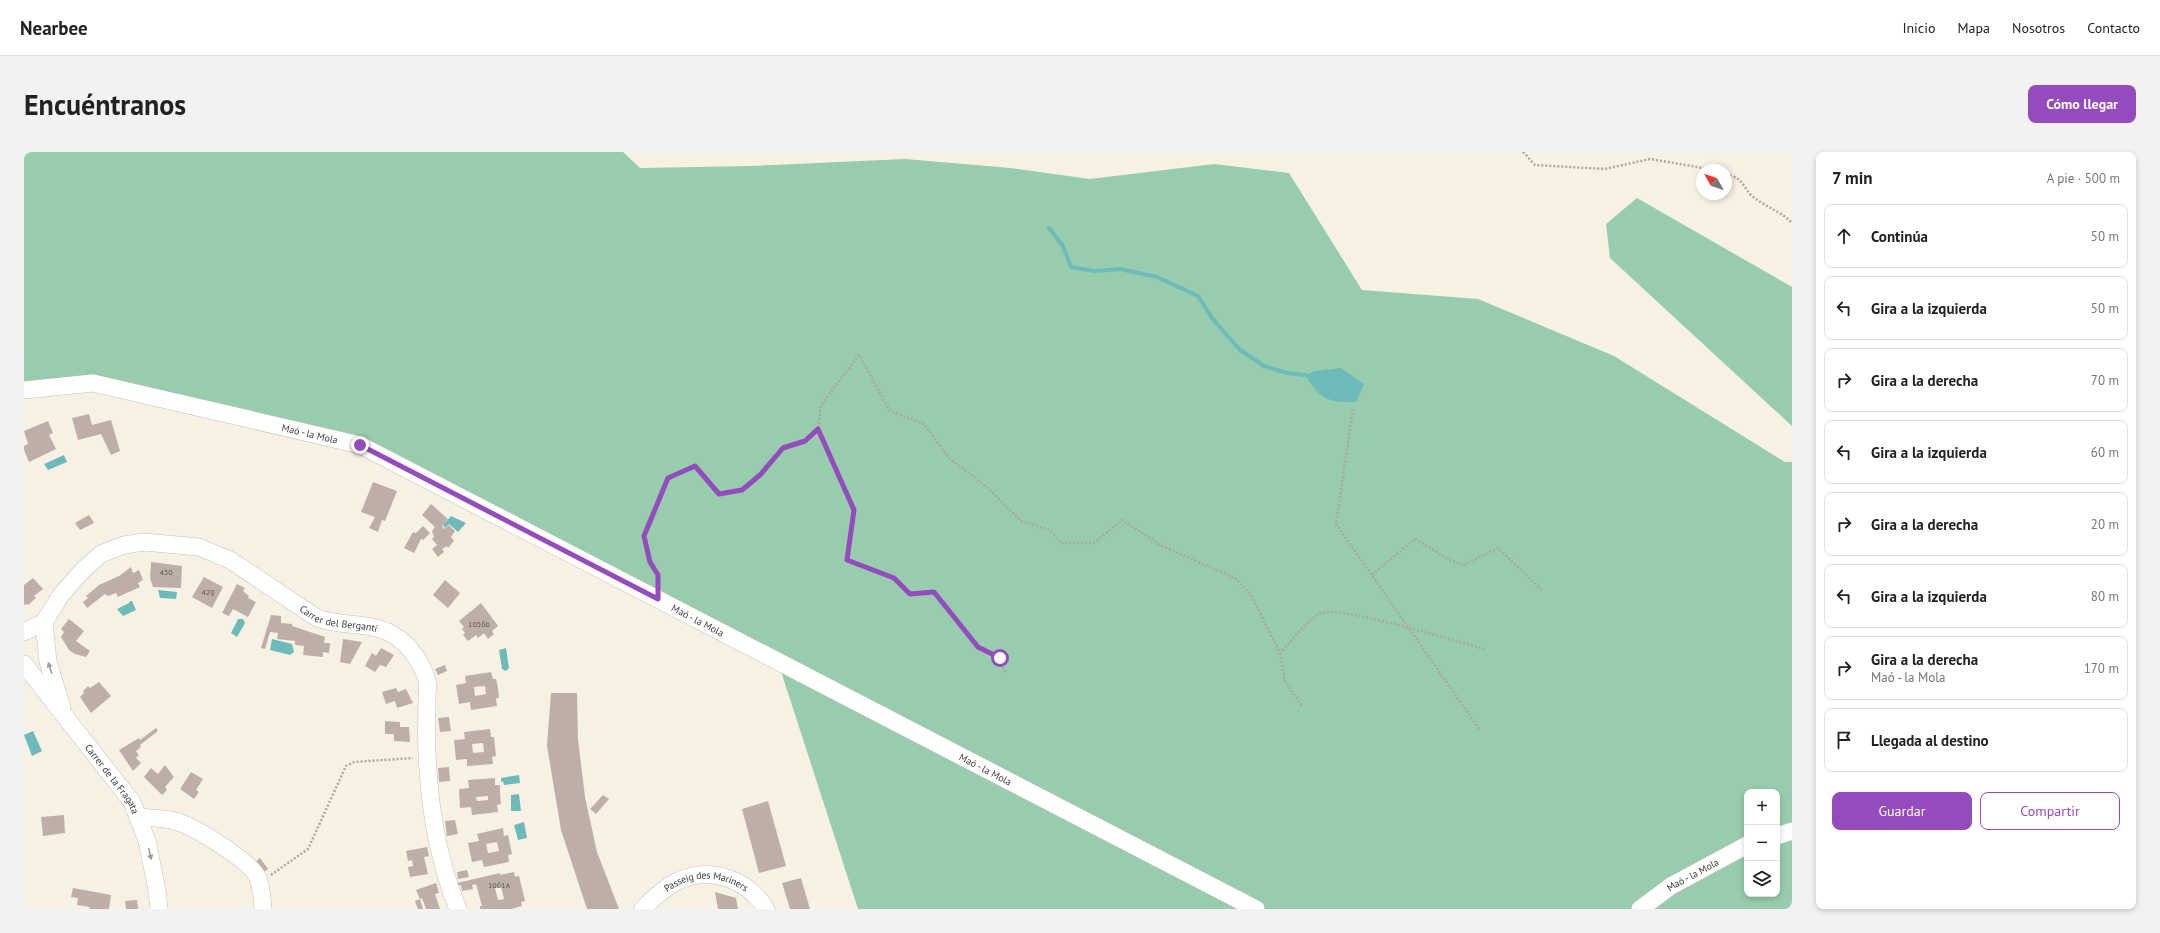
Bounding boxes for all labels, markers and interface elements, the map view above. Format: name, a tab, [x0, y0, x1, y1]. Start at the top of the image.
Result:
text: Nearbee	[20, 16, 88, 40]
text: Inicio	[1902, 19, 1935, 37]
text: Mapa	[1957, 19, 1990, 37]
text: Nosotros	[2012, 19, 2065, 37]
text: Contacto	[2087, 19, 2140, 37]
button: Cómo llegar	[2028, 85, 2136, 123]
text: Encuéntranos	[24, 86, 186, 123]
north arrow	[1696, 164, 1732, 200]
text: 7 min	[1832, 167, 1873, 189]
text: A pie · 500 m	[2047, 170, 2120, 187]
icon: ahead	[1833, 225, 1855, 247]
text: Continúa	[1871, 227, 1928, 246]
text: 50 m	[2091, 228, 2119, 245]
icon: left	[1833, 297, 1855, 319]
text: Gira a la izquierda	[1871, 299, 1987, 318]
text: 50 m	[2091, 300, 2119, 317]
icon: right	[1833, 369, 1855, 391]
text: Gira a la derecha	[1871, 371, 1978, 390]
text: 70 m	[2091, 372, 2119, 389]
street label: Maó - la Mola	[280, 421, 339, 446]
route end	[351, 436, 369, 454]
icon: left	[1833, 441, 1855, 463]
text: Gira a la izquierda	[1871, 443, 1987, 462]
text: 60 m	[2091, 444, 2119, 461]
icon: right	[1833, 513, 1855, 535]
text: Gira a la derecha	[1871, 515, 1978, 534]
text: 20 m	[2091, 516, 2119, 533]
house number: 430	[159, 567, 173, 577]
icon: left	[1833, 585, 1855, 607]
house number: 429	[201, 587, 215, 597]
text: Gira a la izquierda	[1871, 587, 1987, 606]
text: 80 m	[2091, 588, 2119, 605]
street label: Maó - la Mola	[669, 601, 726, 639]
street label: Carrer del Bergantí	[297, 602, 379, 635]
house number: 1056b	[468, 619, 490, 629]
route start	[991, 649, 1009, 667]
text: Gira a la derecha	[1871, 650, 1978, 669]
icon: right	[1833, 657, 1855, 679]
text: 170 m	[2084, 660, 2119, 677]
one-way arrow	[47, 662, 53, 674]
text: Maó - la Mola	[1871, 669, 1945, 686]
icon: arrive	[1833, 729, 1855, 751]
text: Llegada al destino	[1871, 731, 1989, 750]
street label: Carrer de la Fragata	[82, 741, 142, 816]
street label: Maó - la Mola	[957, 750, 1014, 788]
map controls	[1744, 789, 1780, 897]
button: +	[1744, 789, 1780, 825]
button: Guardar	[1832, 792, 1972, 830]
button: Compartir	[1980, 792, 2120, 830]
button: −	[1744, 825, 1780, 861]
one-way arrow	[147, 848, 153, 860]
street label: Maó - la Mola	[1664, 855, 1721, 894]
button: layers	[1744, 861, 1780, 897]
text: Passeig des Mariners	[661, 868, 751, 894]
house number: 1061A	[488, 880, 510, 890]
street label: Passeig des Mariners	[661, 884, 751, 898]

